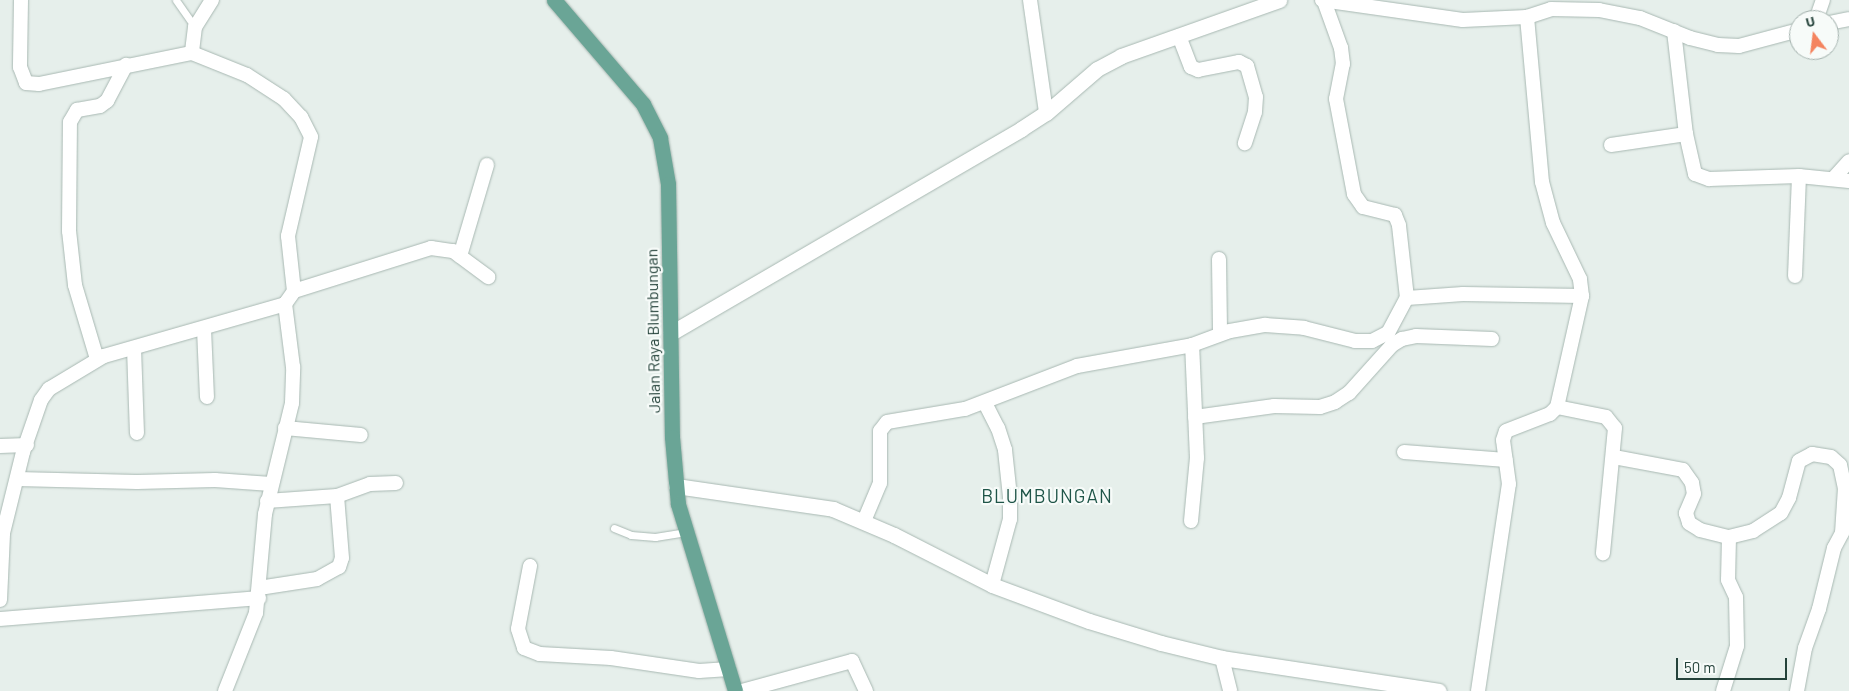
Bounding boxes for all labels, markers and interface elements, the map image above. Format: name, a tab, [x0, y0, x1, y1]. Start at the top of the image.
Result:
north arrow	[1789, 10, 1839, 60]
text: U	[1804, 12, 1817, 30]
street label: Jalan Raya Blumbungan	[642, 249, 664, 413]
district label: BLUMBUNGAN	[980, 485, 1114, 507]
scale bar	[1679, 648, 1790, 680]
text: 50 m	[1684, 658, 1716, 676]

